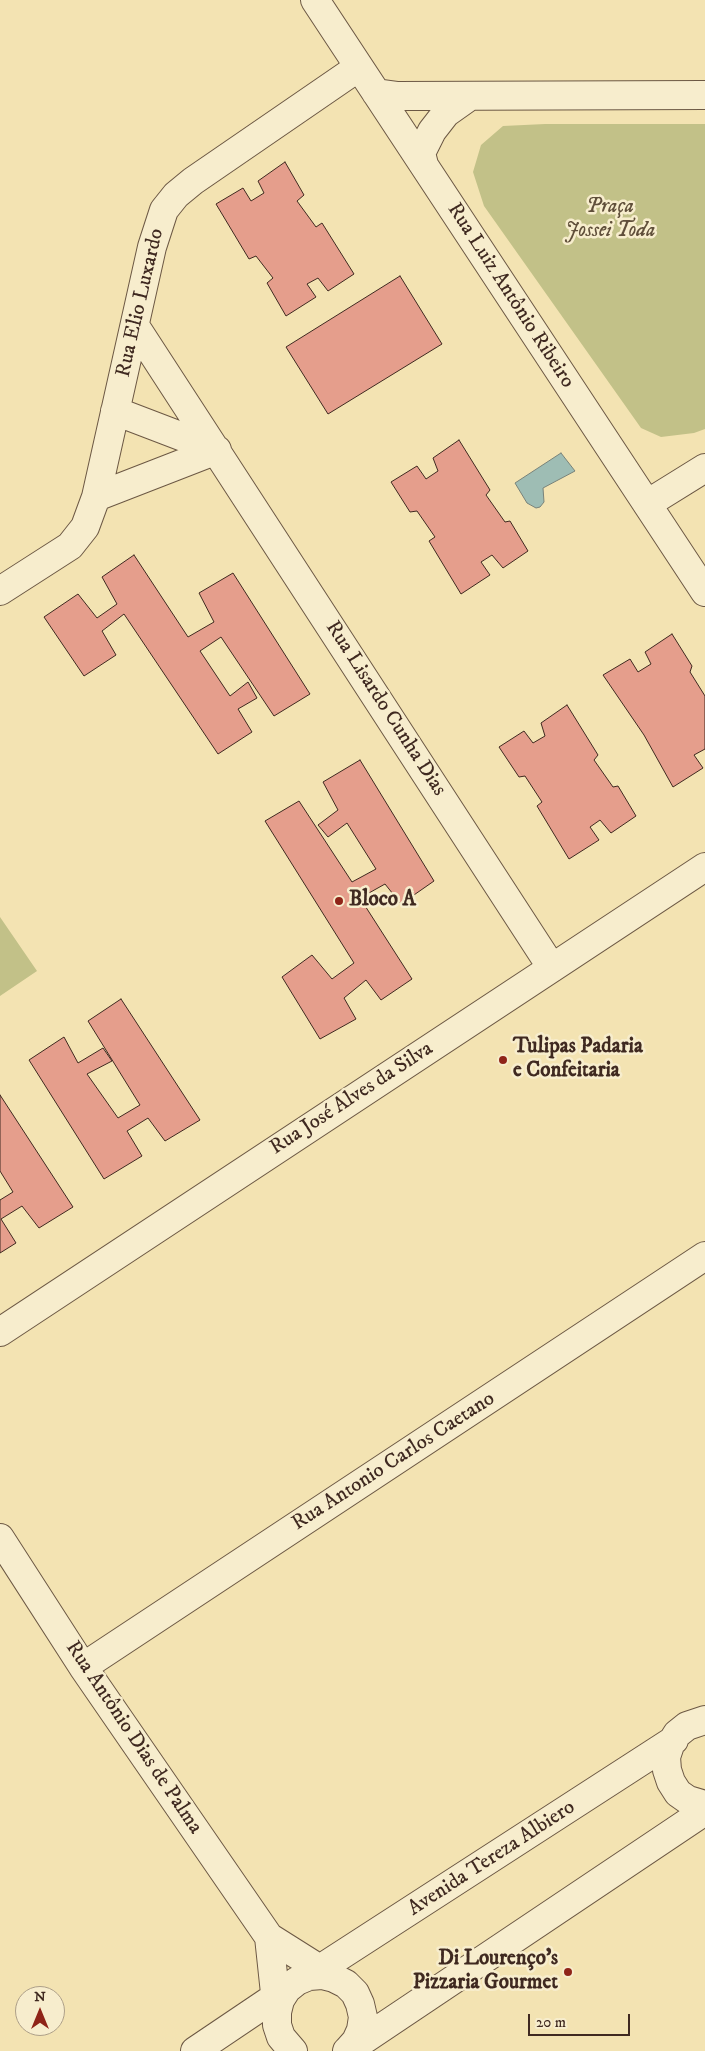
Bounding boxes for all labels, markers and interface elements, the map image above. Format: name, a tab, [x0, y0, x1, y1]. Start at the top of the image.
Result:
park label: Praça Jossei Toda	[565, 195, 655, 245]
street label: Rua Luiz Antônio Ribeiro	[441, 199, 579, 393]
street label: Rua Elio Luxardo	[112, 226, 170, 380]
street label: Rua Lisardo Cunha Dias	[319, 617, 451, 801]
place label: Bloco A	[349, 888, 416, 914]
marker: Bloco A	[333, 895, 345, 907]
place label: Tulipas Padaria e Confeitaria	[513, 1035, 643, 1085]
street label: Rua José Alves da Silva	[266, 1037, 438, 1161]
marker: Tulipas Padaria e Confeitaria	[497, 1054, 509, 1066]
street label: Rua Antonio Carlos Caetano	[288, 1387, 500, 1537]
street label: Rua Antônio Dias de Palma	[59, 1637, 207, 1839]
street label: Avenida Tereza Albiero	[404, 1796, 580, 1922]
place label: Di Lourenço's Pizzaria Gourmet	[413, 1947, 558, 1997]
marker: Di Lourenço's Pizzaria Gourmet	[562, 1966, 574, 1978]
north arrow	[15, 1986, 65, 2036]
text: N	[34, 1988, 46, 2006]
scale bar	[530, 2004, 632, 2036]
text: 20 m	[536, 2013, 566, 2032]

